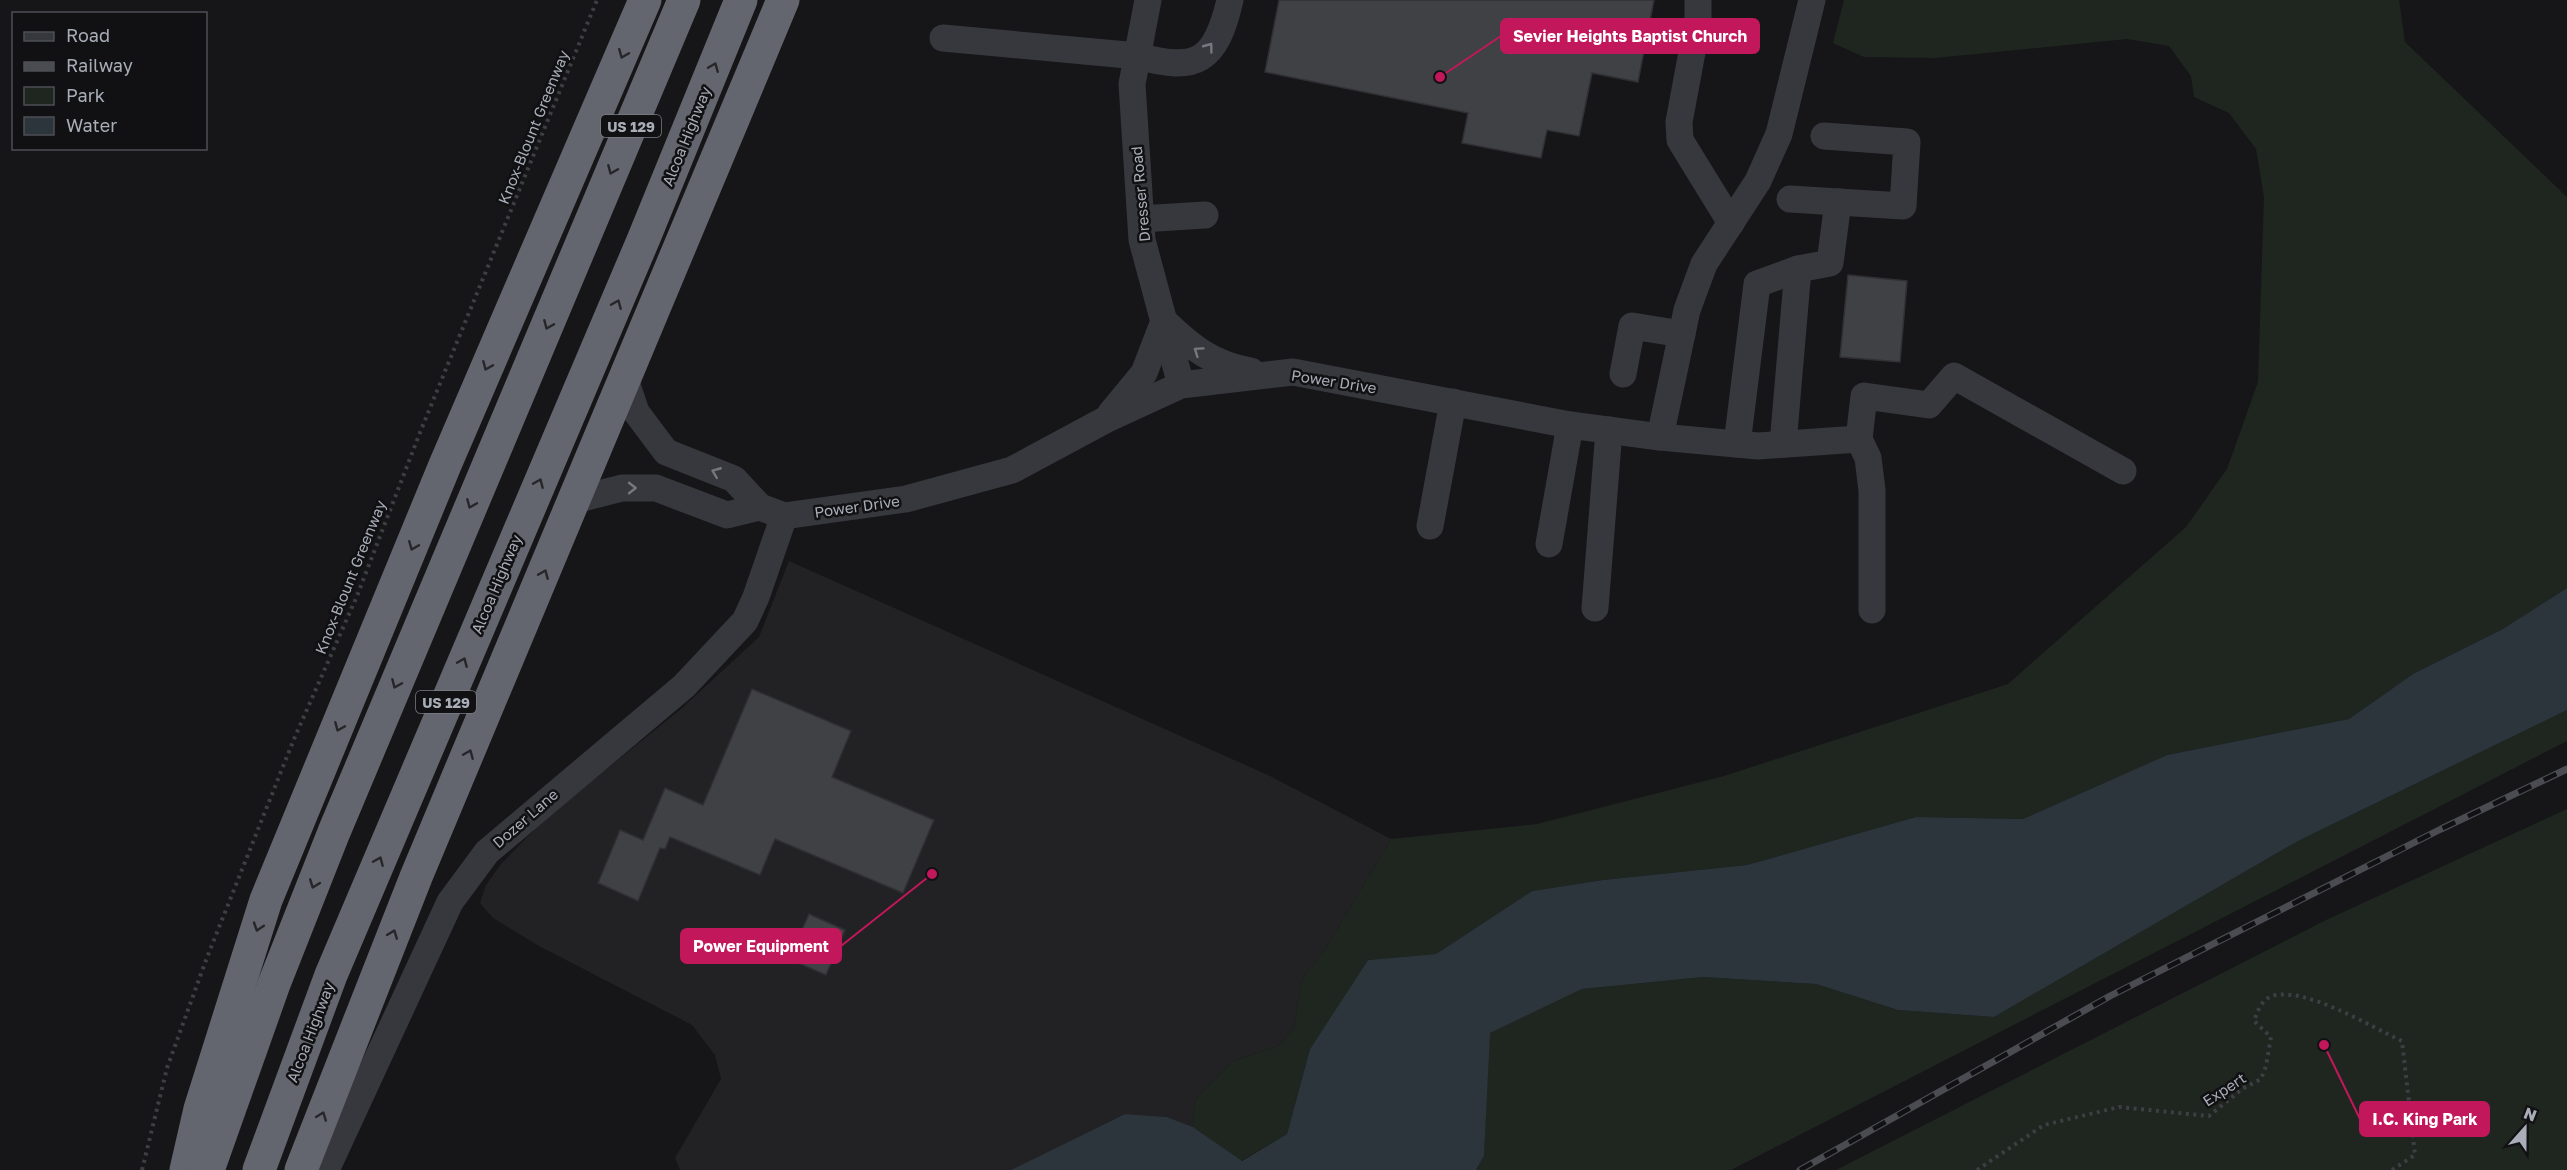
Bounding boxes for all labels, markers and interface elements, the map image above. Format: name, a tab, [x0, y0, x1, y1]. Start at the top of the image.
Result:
legend	[12, 12, 207, 150]
callout: Sevier Heights Baptist Church	[1501, 19, 1759, 53]
text: Road	[66, 24, 110, 46]
text: Sevier Heights Baptist Church	[1513, 26, 1747, 46]
one-way arrow	[1202, 43, 1213, 54]
street label: Knox-Blount Greenway	[494, 47, 572, 207]
one-way arrow	[618, 48, 630, 59]
text: Railway	[66, 54, 133, 76]
one-way arrow	[707, 62, 719, 73]
street label: Alcoa Highway	[658, 83, 714, 188]
text: Park	[66, 84, 105, 106]
text: Water	[66, 114, 117, 136]
road number: US 129	[601, 115, 661, 137]
street label: Dresser Road	[1127, 145, 1153, 243]
one-way arrow	[608, 164, 620, 175]
one-way arrow	[610, 299, 622, 310]
one-way arrow	[543, 318, 555, 329]
one-way arrow	[1194, 347, 1205, 358]
one-way arrow	[483, 360, 495, 371]
street label: Power Drive	[1290, 365, 1378, 397]
one-way arrow	[711, 466, 721, 479]
one-way arrow	[532, 478, 544, 489]
one-way arrow	[628, 482, 637, 494]
street label: Power Drive	[813, 491, 901, 521]
street label: Knox-Blount Greenway	[311, 497, 389, 657]
one-way arrow	[466, 498, 478, 509]
street label: Alcoa Highway	[467, 531, 525, 636]
one-way arrow	[408, 540, 420, 551]
one-way arrow	[537, 570, 549, 581]
one-way arrow	[456, 657, 468, 668]
one-way arrow	[391, 678, 403, 689]
road number: US 129	[416, 691, 476, 713]
one-way arrow	[334, 720, 346, 731]
one-way arrow	[461, 749, 473, 760]
street label: Dozer Lane	[489, 785, 562, 851]
one-way arrow	[372, 857, 384, 868]
one-way arrow	[309, 878, 321, 889]
one-way arrow	[252, 921, 265, 932]
one-way arrow	[386, 929, 398, 940]
callout: Power Equipment	[681, 929, 841, 963]
text: Power Equipment	[693, 936, 829, 956]
street label: Alcoa Highway	[283, 979, 338, 1085]
street label: Expert	[2199, 1069, 2249, 1109]
north arrow	[2495, 1098, 2555, 1158]
callout: I.C. King Park	[2360, 1102, 2489, 1136]
text: N	[2521, 1102, 2540, 1126]
text: I.C. King Park	[2372, 1109, 2478, 1129]
one-way arrow	[315, 1111, 327, 1122]

